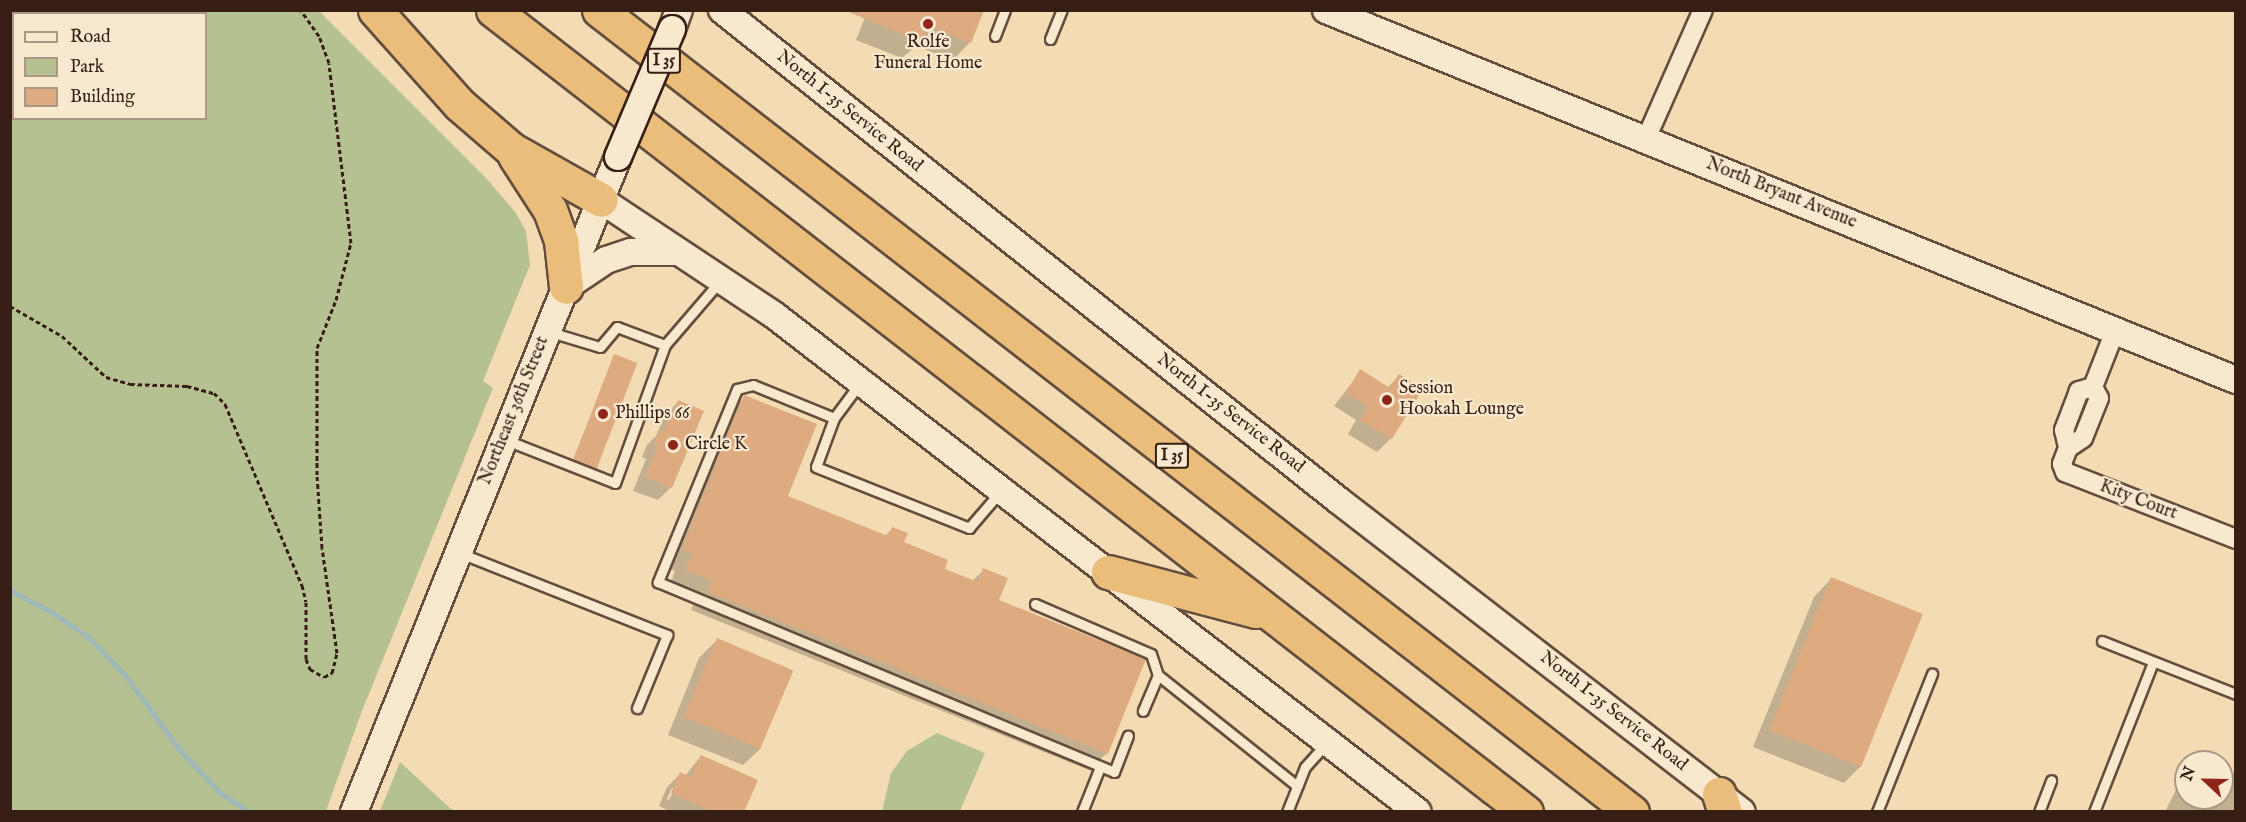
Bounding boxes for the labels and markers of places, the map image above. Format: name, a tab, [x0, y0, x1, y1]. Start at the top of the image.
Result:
marker: Rolfe Funeral Home	[921, 17, 935, 31]
place label: Rolfe Funeral Home	[874, 33, 982, 76]
place label: Session Hookah Lounge	[1399, 379, 1524, 422]
marker: Session Hookah Lounge	[1380, 393, 1394, 407]
place label: Phillips 66	[615, 403, 690, 425]
marker: Phillips 66	[596, 407, 610, 421]
place label: Circle K	[685, 434, 747, 456]
marker: Circle K	[666, 438, 680, 452]

